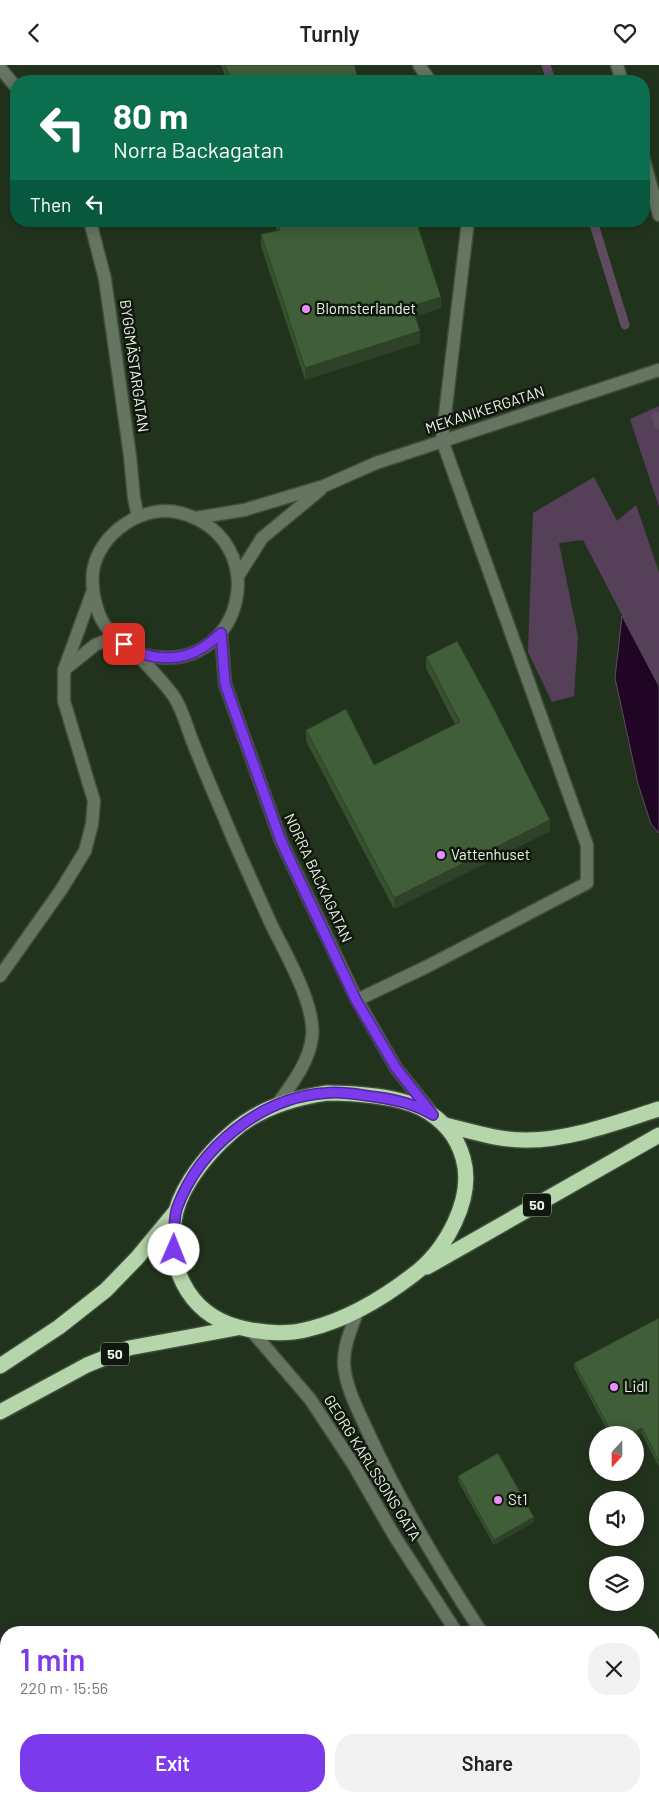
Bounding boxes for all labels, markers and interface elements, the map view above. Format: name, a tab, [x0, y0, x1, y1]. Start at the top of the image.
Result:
icon: back	[20, 19, 48, 47]
icon: heart	[611, 19, 639, 47]
text: Turnly	[300, 20, 359, 46]
text: 80 m	[113, 94, 188, 136]
icon: left	[30, 95, 95, 160]
text: Norra Backagatan	[113, 136, 284, 162]
icon: left	[81, 190, 109, 218]
text: Then	[30, 193, 71, 216]
street label: BYGGMÄSTARGATAN	[117, 298, 153, 433]
place label: Blomsterlandet	[316, 299, 416, 317]
marker: Blomsterlandet	[300, 303, 312, 315]
street label: MEKANIKERGATAN	[423, 381, 547, 437]
pin	[103, 623, 145, 665]
icon: arrive	[110, 630, 138, 658]
street label: NORRA BACKAGATAN	[281, 810, 357, 945]
place label: Vattenhuset	[451, 845, 530, 863]
marker: Vattenhuset	[435, 849, 447, 861]
road number: 50	[523, 1193, 551, 1217]
position arrow	[147, 1223, 199, 1275]
road number: 50	[101, 1343, 129, 1365]
place label: Lidl	[624, 1377, 648, 1395]
marker: Lidl	[608, 1381, 620, 1393]
street label: GEORG KARLSSONS GATA	[321, 1391, 425, 1544]
north arrow	[589, 1426, 644, 1481]
map controls	[589, 1426, 644, 1611]
place label: St1	[508, 1490, 527, 1508]
button: sound	[589, 1491, 644, 1546]
marker: St1	[492, 1494, 504, 1506]
button: layers	[589, 1556, 644, 1611]
text: 1 min	[20, 1641, 85, 1677]
button: close	[588, 1643, 640, 1695]
text: 220 m · 15:56	[20, 1678, 108, 1697]
button: Exit	[20, 1734, 325, 1792]
button: Share	[335, 1734, 640, 1792]

